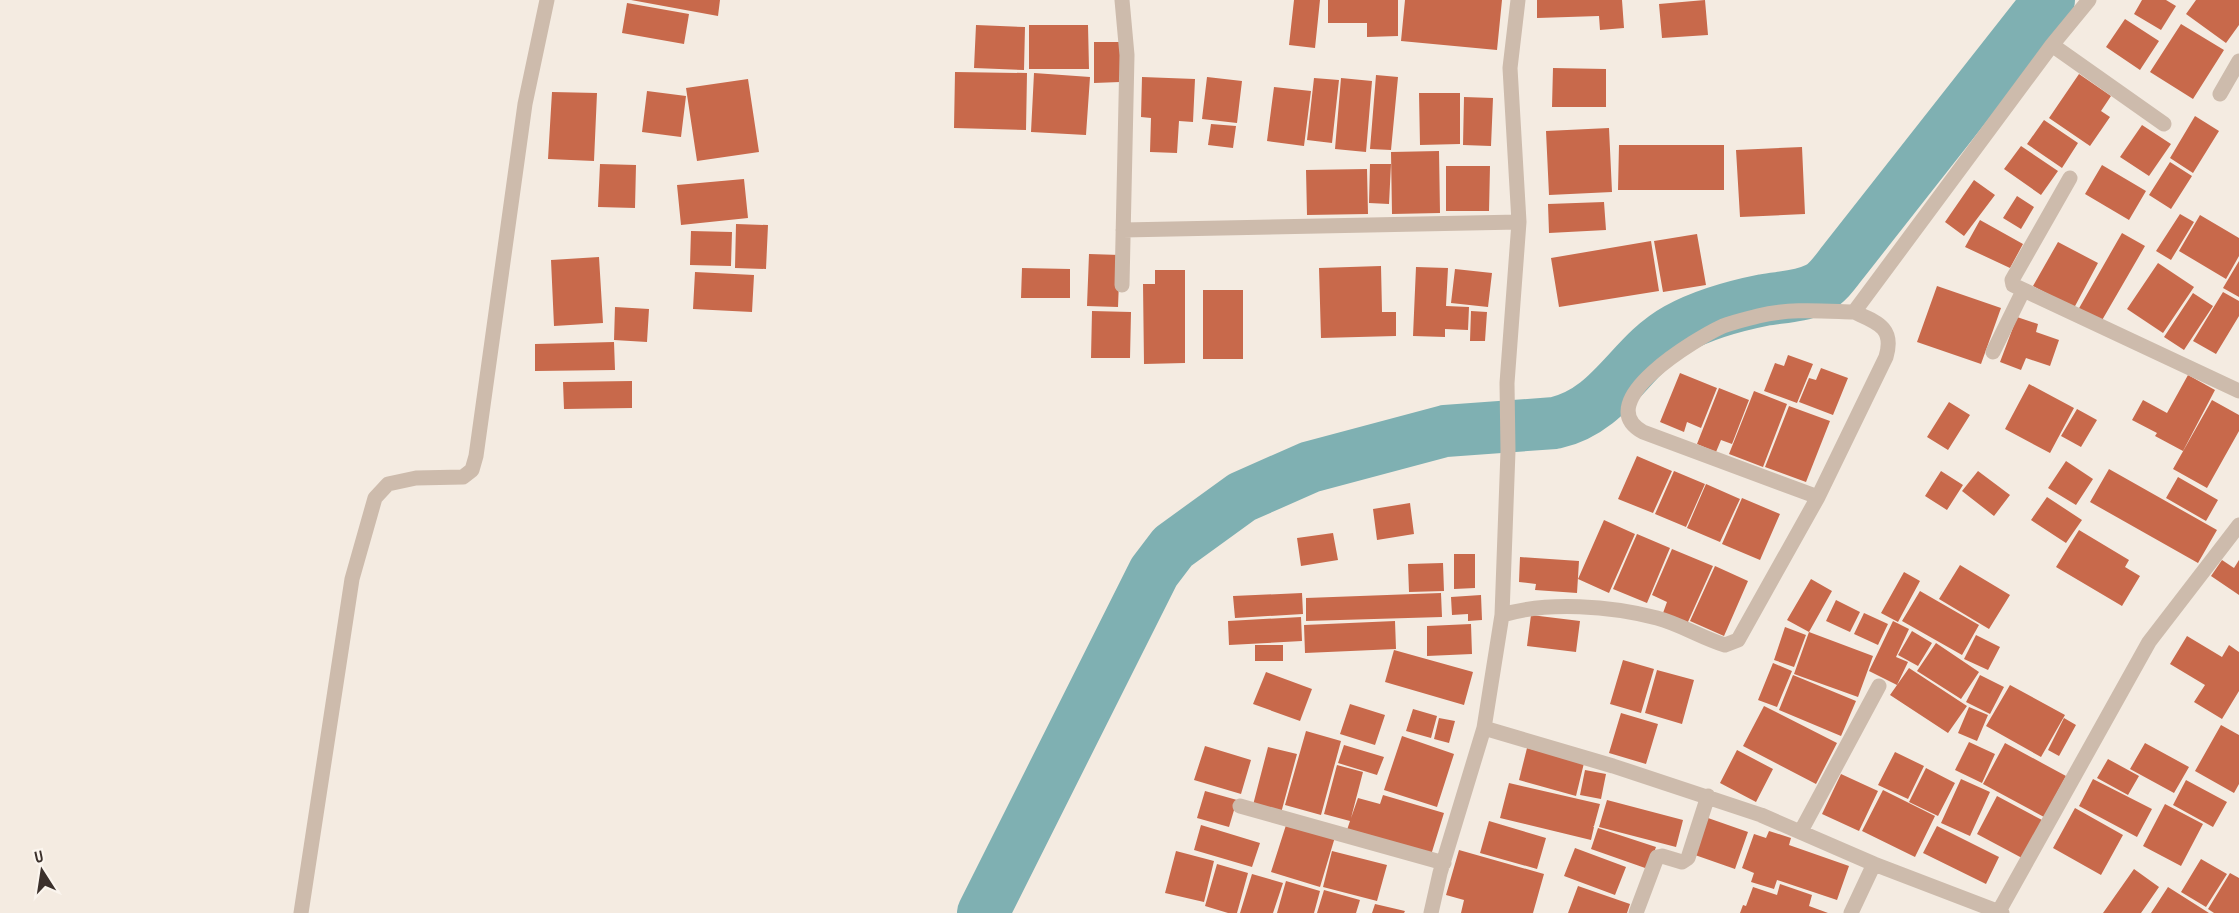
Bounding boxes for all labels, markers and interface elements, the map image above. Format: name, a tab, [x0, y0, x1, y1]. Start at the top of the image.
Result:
north arrow	[12, 841, 72, 901]
text: U	[33, 846, 45, 867]

